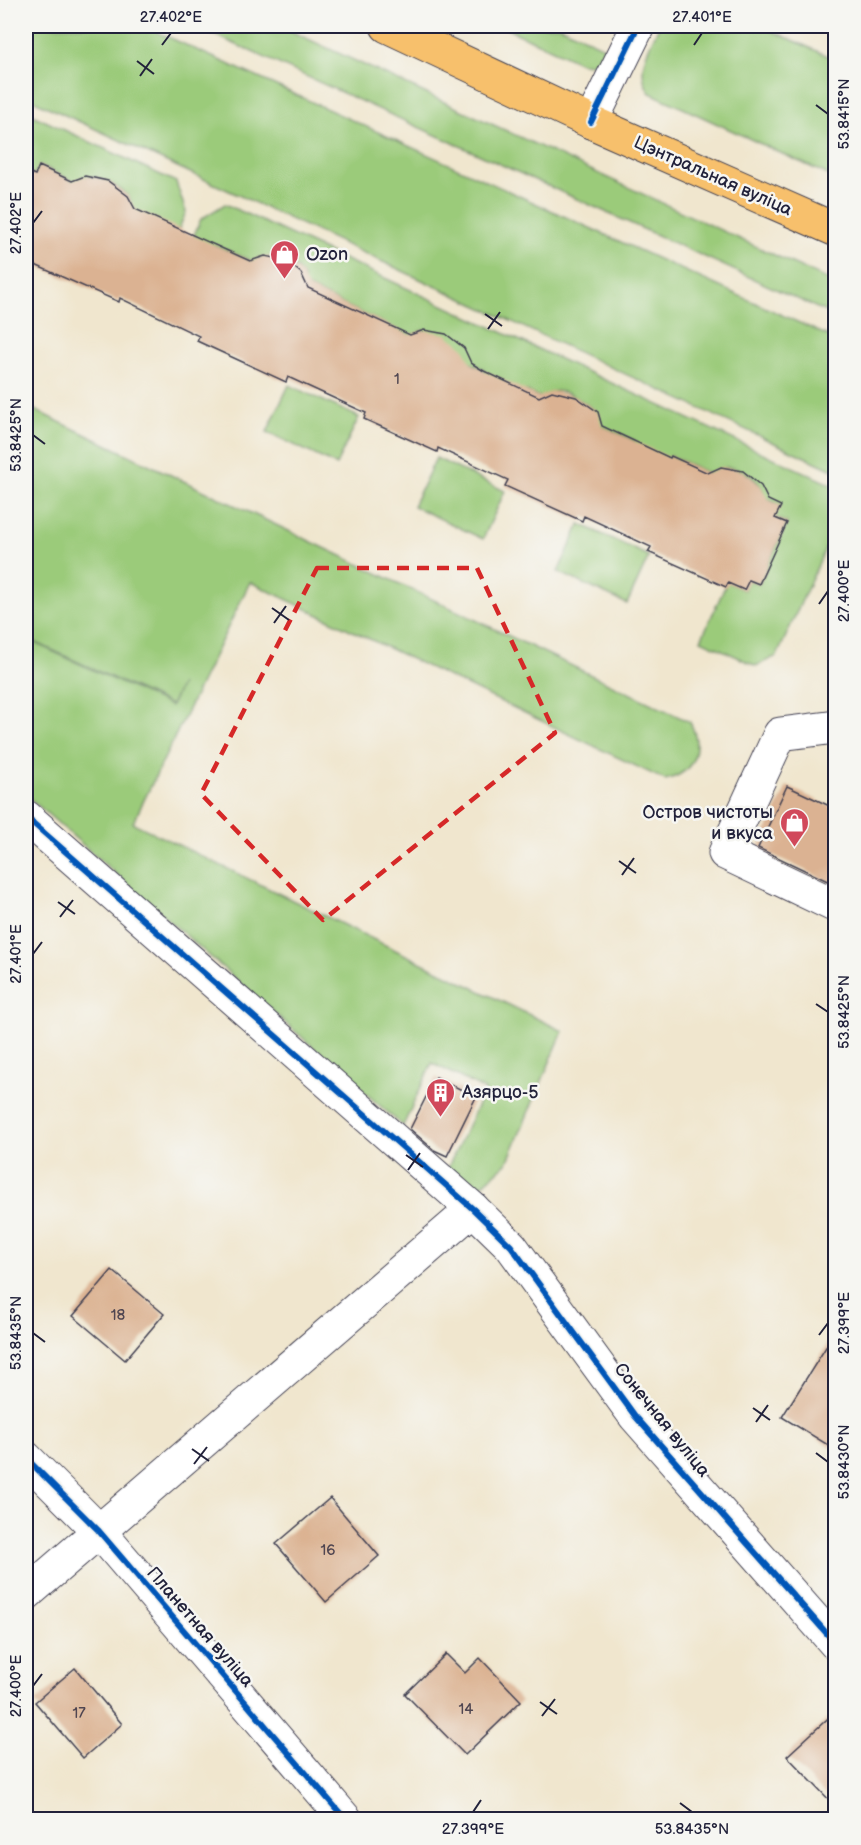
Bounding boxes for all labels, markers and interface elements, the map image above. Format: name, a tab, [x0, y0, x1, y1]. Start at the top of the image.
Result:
text: 27.402°E	[140, 8, 202, 27]
text: 27.401°E	[672, 8, 732, 27]
text: 53.8415°N	[835, 78, 854, 150]
street label: Цэнтральная вуліца	[631, 132, 796, 220]
text: 27.402°E	[7, 192, 26, 254]
shop icon: Ozon	[269, 238, 301, 280]
place label: Ozon	[306, 244, 348, 265]
house number: 1	[394, 370, 400, 389]
text: 53.8425°N	[7, 398, 26, 472]
text: 27.400°E	[835, 560, 854, 622]
place label: Остров чистоты и вкуса	[642, 802, 773, 844]
shop icon: Остров чистоты и вкуса	[778, 806, 810, 848]
text: 27.401°E	[7, 924, 26, 984]
text: 53.8425°N	[835, 975, 854, 1049]
building icon: Азярцо-5	[425, 1076, 457, 1118]
place label: Азярцо-5	[461, 1082, 539, 1103]
text: 27.399°E	[835, 1292, 854, 1354]
text: 53.8435°N	[7, 1296, 26, 1370]
house number: 18	[111, 1306, 126, 1325]
street label: Сонечная вуліца	[610, 1359, 715, 1481]
text: 53.8430°N	[835, 1425, 854, 1499]
house number: 16	[321, 1541, 335, 1560]
street label: Планетная вуліца	[142, 1563, 258, 1692]
text: 27.400°E	[7, 1655, 26, 1717]
house number: 14	[459, 1700, 473, 1719]
house number: 17	[72, 1704, 86, 1723]
text: 27.399°E	[442, 1820, 504, 1839]
text: 53.8435°N	[655, 1820, 729, 1839]

